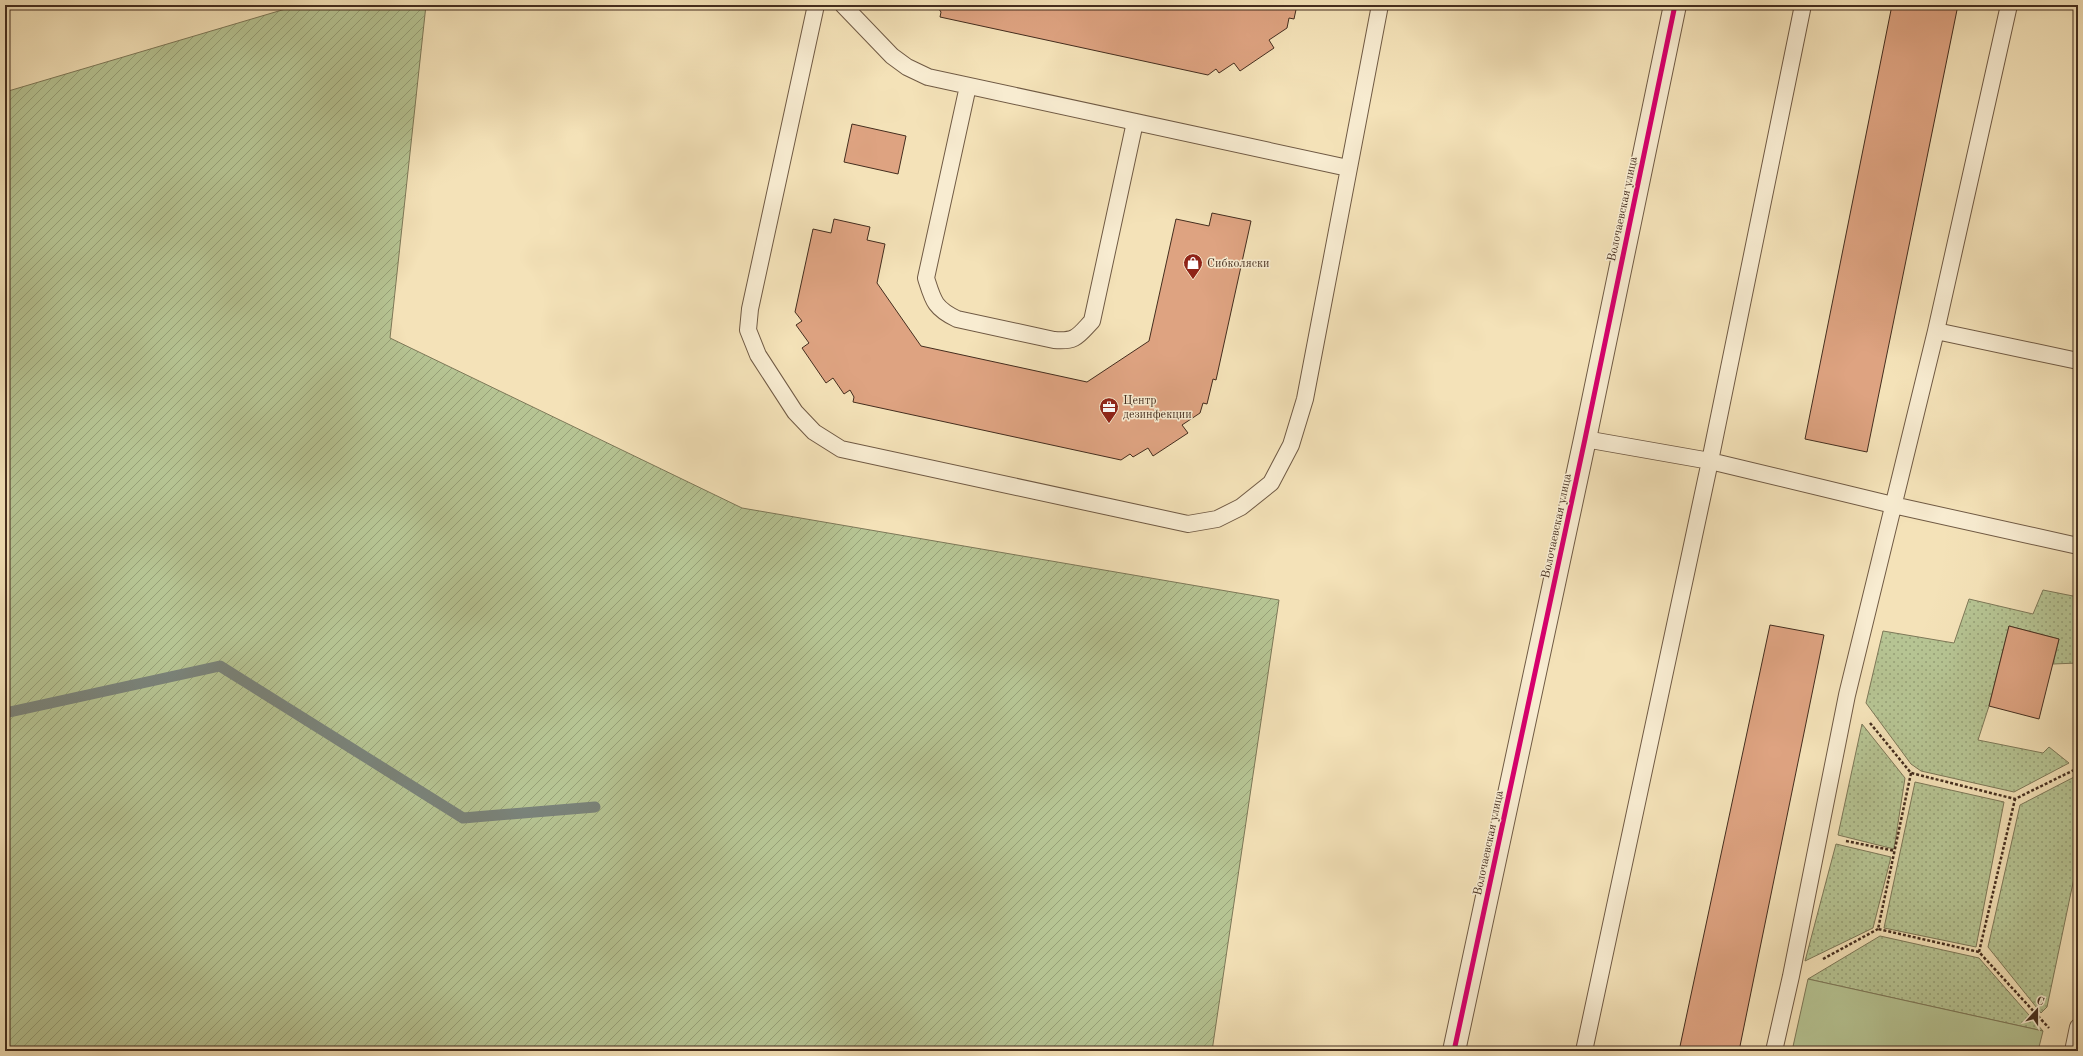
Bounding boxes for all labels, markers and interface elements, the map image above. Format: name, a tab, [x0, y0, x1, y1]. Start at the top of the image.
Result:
street label: Волочаевская улица	[1606, 156, 1640, 263]
shop icon: Сибколяски	[1182, 252, 1204, 280]
place label: Сибколяски	[1207, 258, 1269, 270]
place label: Центр дезинфекции	[1123, 395, 1192, 421]
office icon: Центр дезинфекции	[1098, 396, 1120, 424]
street label: Волочаевская улица	[1540, 473, 1574, 580]
street label: Волочаевская улица	[1472, 790, 1506, 897]
north arrow	[2017, 990, 2057, 1030]
text: С	[2035, 996, 2045, 1009]

